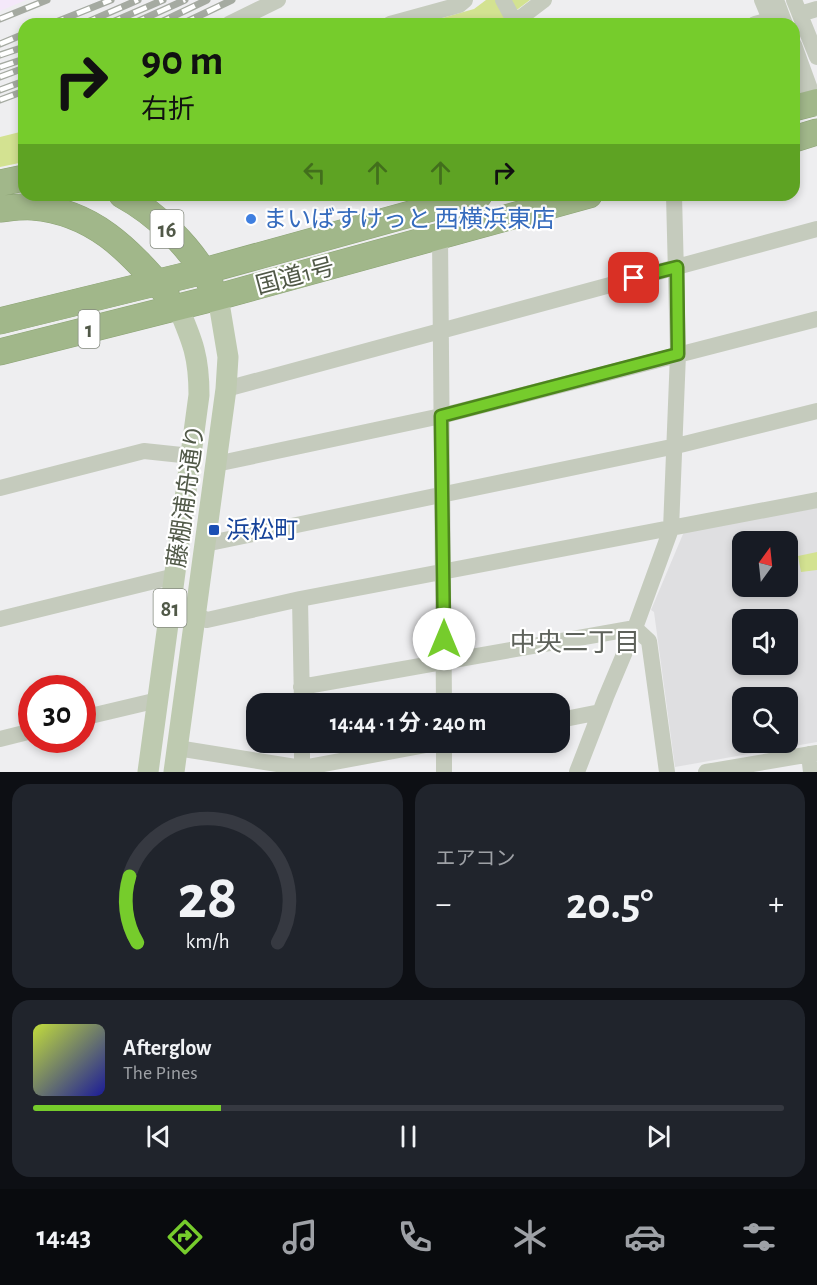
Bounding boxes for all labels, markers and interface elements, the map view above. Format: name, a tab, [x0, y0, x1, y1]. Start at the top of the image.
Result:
text: 90 m	[141, 40, 223, 82]
icon: right	[42, 42, 120, 120]
text: 右折	[141, 96, 195, 123]
icon: left	[298, 156, 331, 189]
icon: ahead	[361, 156, 394, 189]
icon: ahead	[424, 156, 457, 189]
icon: right	[487, 156, 520, 189]
place label: まいばすけっと 西横浜東店	[263, 206, 555, 232]
road number: 16	[150, 210, 184, 248]
marker: まいばすけっと 西横浜東店	[244, 212, 258, 226]
pin	[608, 252, 659, 303]
street label: 国道1号	[253, 253, 337, 299]
icon: arrive	[617, 261, 650, 294]
road number: 1	[78, 310, 100, 348]
street label: 藤棚浦舟通り	[163, 423, 209, 569]
place label: 浜松町	[226, 517, 298, 543]
marker: 浜松町	[207, 523, 221, 537]
north arrow	[732, 531, 798, 597]
map controls	[732, 531, 798, 753]
road number: 81	[154, 589, 186, 627]
position arrow	[412, 607, 476, 671]
button: sound	[732, 609, 798, 675]
district label: 中央二丁目	[510, 629, 640, 656]
speed limit sign: 30	[18, 675, 96, 753]
button: search	[732, 687, 798, 753]
text: 14:44 · 1 分 · 240 m	[330, 712, 486, 734]
text: エアコン	[436, 849, 516, 869]
text: 28	[177, 867, 237, 929]
text: 20.5°	[566, 882, 654, 927]
text: −	[436, 888, 451, 921]
text: +	[768, 888, 784, 921]
text: km/h	[185, 931, 229, 952]
text: Afterglow	[123, 1037, 211, 1059]
text: The Pines	[123, 1063, 198, 1083]
icon: previous	[142, 1120, 175, 1153]
icon: pause	[392, 1120, 425, 1153]
icon: next	[642, 1120, 675, 1153]
icon: directions	[164, 1216, 206, 1258]
icon: music	[279, 1216, 321, 1258]
icon: phone	[394, 1216, 436, 1258]
icon: climate	[509, 1216, 551, 1258]
icon: car	[624, 1216, 666, 1258]
icon: filters	[738, 1216, 780, 1258]
text: 14:43	[36, 1223, 91, 1250]

